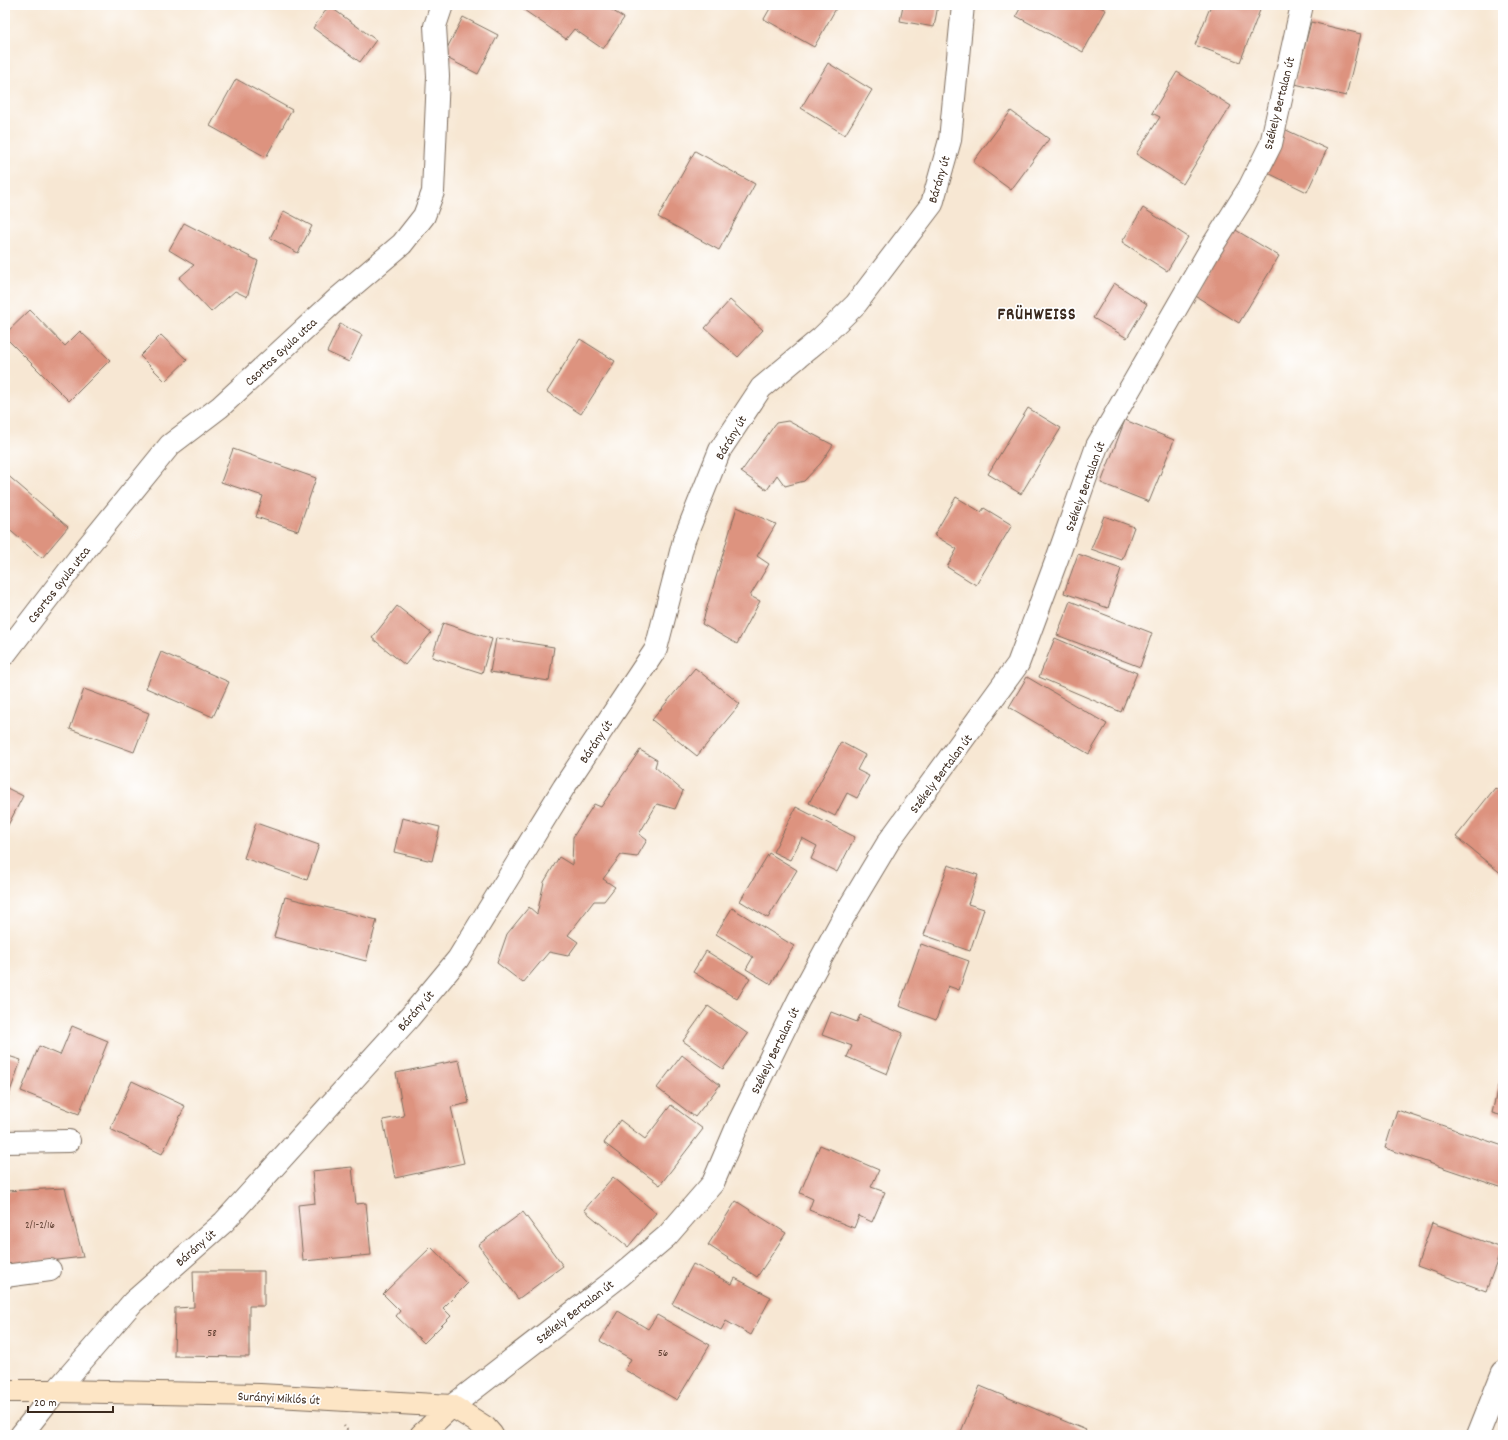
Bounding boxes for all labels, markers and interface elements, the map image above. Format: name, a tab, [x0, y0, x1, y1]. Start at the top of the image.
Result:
street label: Székely Bertalan út	[1260, 55, 1301, 152]
street label: Bárány út	[924, 154, 957, 206]
district label: FRÜHWEISS	[998, 304, 1077, 328]
street label: Csortos Gyula utca	[241, 314, 323, 391]
street label: Bárány út	[711, 412, 753, 464]
street label: Székely Bertalan út	[1061, 439, 1112, 535]
street label: Csortos Gyula utca	[24, 542, 97, 628]
street label: Bárány út	[576, 717, 619, 768]
street label: Székely Bertalan út	[906, 731, 978, 818]
street label: Bárány út	[394, 987, 440, 1036]
street label: Székely Bertalan út	[747, 1004, 806, 1098]
house number: 2/1-2/16	[25, 1218, 55, 1234]
street label: Bárány út	[172, 1226, 221, 1272]
street label: Székely Bertalan út	[532, 1276, 619, 1350]
house number: 58	[207, 1326, 217, 1342]
house number: 56	[658, 1346, 668, 1362]
scale bar	[28, 1388, 113, 1414]
street label: Surányi Miklós út	[237, 1388, 321, 1411]
text: 20 m	[34, 1395, 57, 1412]

